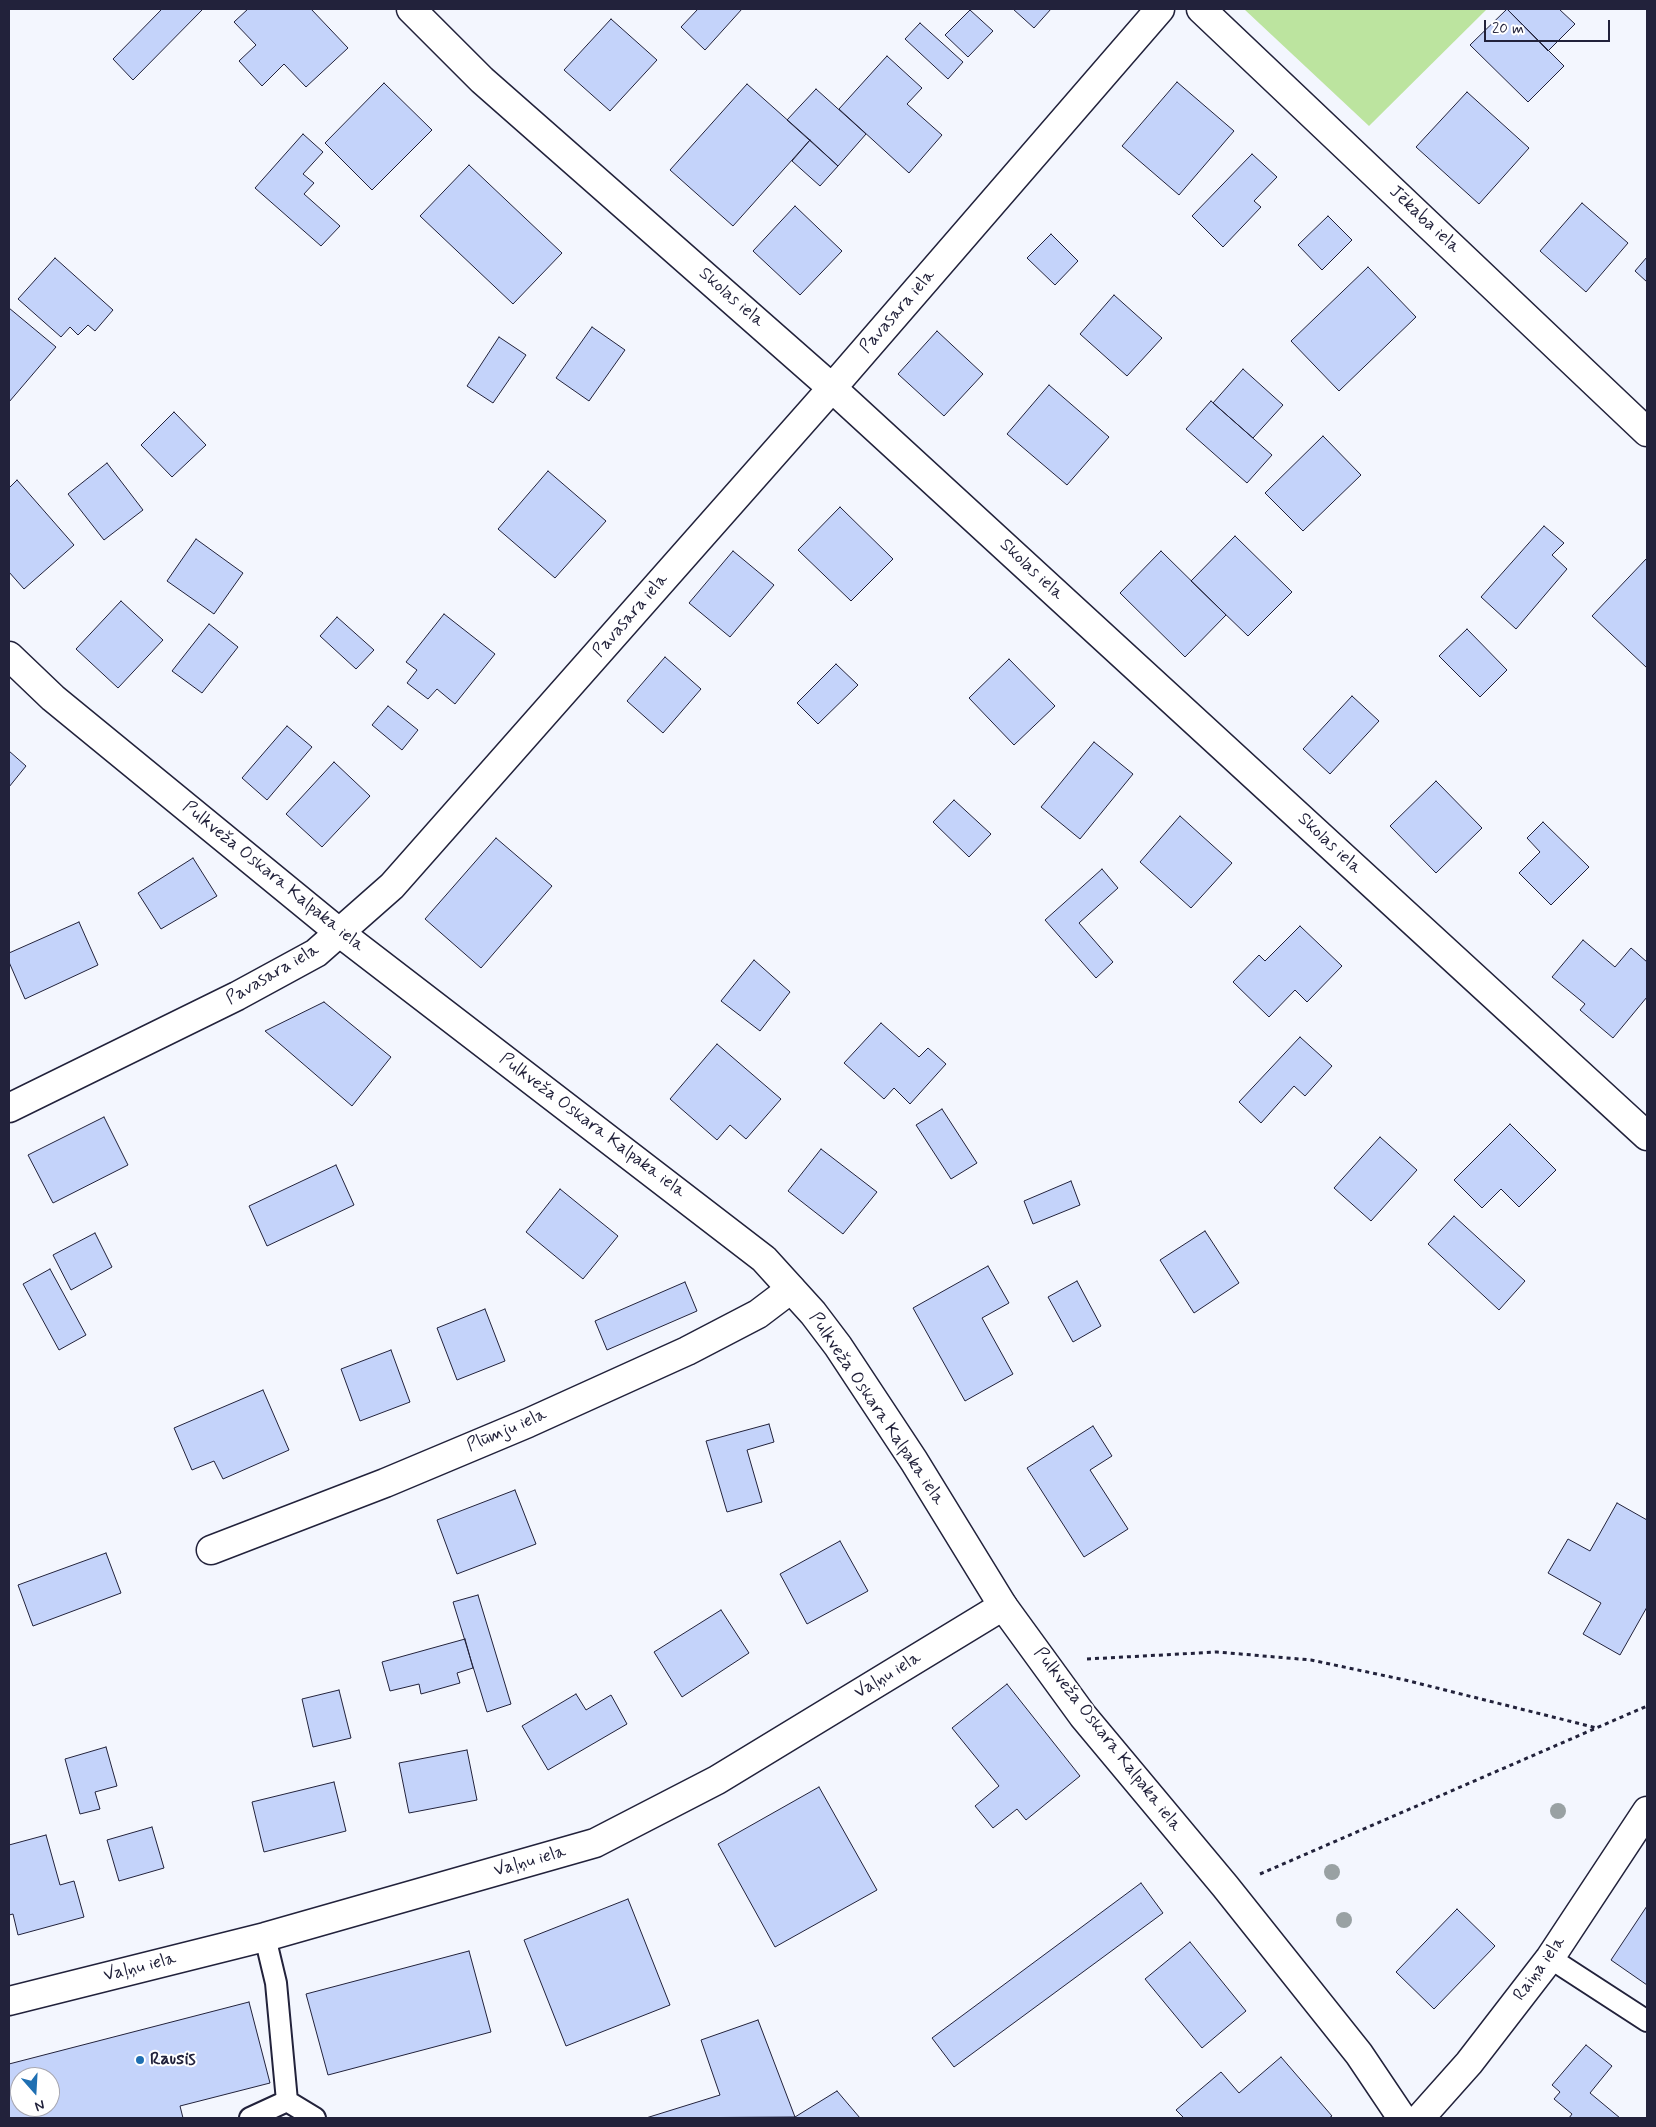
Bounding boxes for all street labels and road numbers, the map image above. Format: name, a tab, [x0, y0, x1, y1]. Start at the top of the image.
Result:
street label: Jēkaba iela	[1384, 182, 1464, 258]
street label: Skolas iela	[694, 264, 768, 332]
street label: Pavasara iela	[856, 266, 940, 358]
street label: Skolas iela	[994, 535, 1068, 605]
street label: Pavasara iela	[589, 570, 673, 662]
street label: Pulkveža Oskara Kalpaka iela	[178, 797, 368, 957]
street label: Skolas iela	[1292, 809, 1366, 879]
street label: Pavasara iela	[223, 940, 323, 1010]
street label: Pulkveža Oskara Kalpaka iela	[494, 1049, 690, 1203]
street label: Pulkveža Oskara Kalpaka iela	[803, 1308, 949, 1510]
street label: Plūmju iela	[464, 1404, 550, 1458]
street label: Pulkveža Oskara Kalpaka iela	[1028, 1644, 1186, 1836]
street label: Vaļņu iela	[851, 1648, 925, 1704]
street label: Vaļņu iela	[491, 1841, 569, 1883]
street label: Raiņa iela	[1509, 1932, 1571, 2006]
street label: Vaļņu iela	[101, 1949, 179, 1987]

